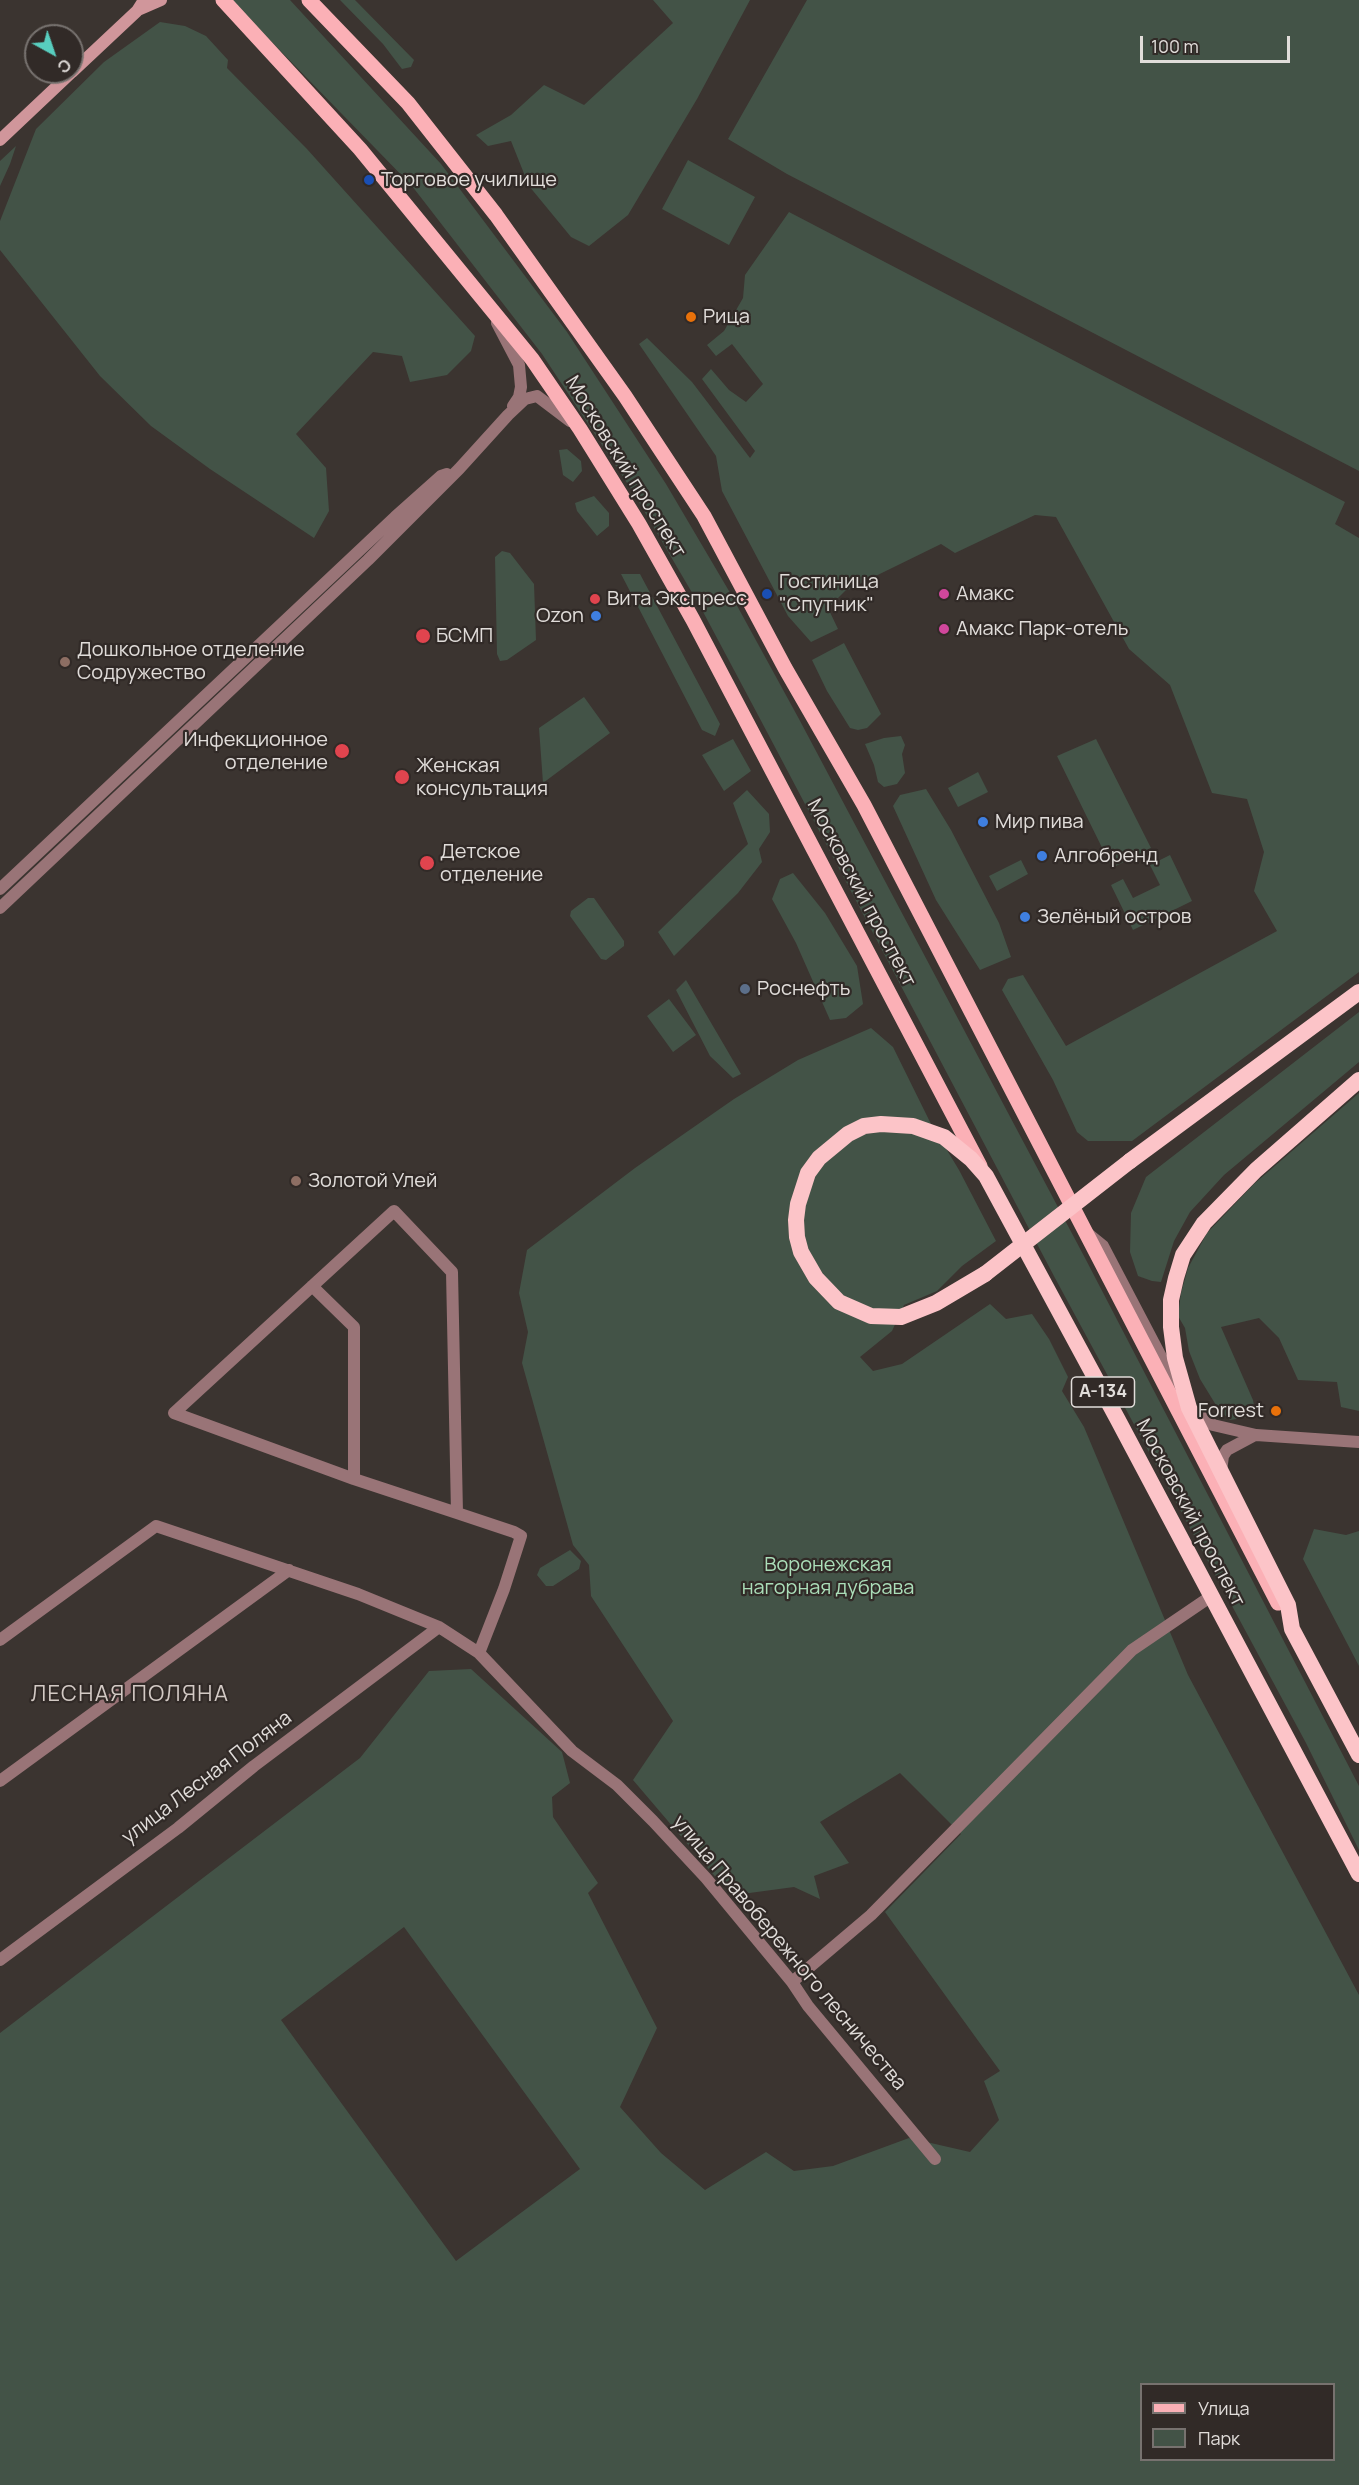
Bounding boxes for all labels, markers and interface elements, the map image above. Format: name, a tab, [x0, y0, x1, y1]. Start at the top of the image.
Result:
north arrow	[24, 24, 84, 84]
scale bar	[1143, 24, 1293, 62]
text: 100 m	[1151, 34, 1199, 58]
text: С	[53, 54, 76, 78]
place label: Торговое училище	[381, 168, 557, 192]
marker: Торговое училище	[362, 173, 376, 187]
place label: Рица	[703, 305, 750, 329]
marker: Рица	[684, 310, 698, 324]
street label: Московский проспект	[559, 372, 691, 562]
place label: Гостиница "Спутник"	[779, 570, 879, 617]
place label: Амакс	[956, 582, 1014, 606]
place label: Вита Экспресс	[607, 587, 747, 611]
marker: Гостиница "Спутник"	[760, 587, 774, 601]
marker: Амакс	[937, 587, 951, 601]
marker: Вита Экспресс	[588, 592, 602, 606]
place label: Ozon	[536, 604, 584, 628]
marker: Ozon	[589, 609, 603, 623]
place label: Амакс Парк-отель	[956, 617, 1128, 641]
marker: Амакс Парк-отель	[937, 622, 951, 636]
place label: БСМП	[436, 624, 493, 648]
marker: БСМП	[414, 627, 432, 645]
place label: Дошкольное отделение Содружество	[77, 638, 305, 685]
marker: Дошкольное отделение Содружество	[58, 655, 72, 669]
place label: Инфекционное отделение	[184, 728, 328, 775]
marker: Инфекционное отделение	[333, 742, 351, 760]
place label: Женская консультация	[416, 754, 548, 801]
marker: Женская консультация	[393, 768, 411, 786]
street label: Московский проспект	[801, 795, 921, 991]
place label: Мир пива	[995, 810, 1084, 834]
marker: Мир пива	[976, 815, 990, 829]
place label: Детское отделение	[440, 840, 543, 887]
place label: Алгобренд	[1054, 844, 1158, 868]
marker: Алгобренд	[1035, 849, 1049, 863]
marker: Детское отделение	[418, 854, 436, 872]
place label: Зелёный остров	[1037, 905, 1192, 929]
marker: Зелёный остров	[1018, 910, 1032, 924]
place label: Роснефть	[757, 977, 850, 1001]
marker: Роснефть	[738, 982, 752, 996]
place label: Золотой Улей	[308, 1169, 437, 1193]
marker: Золотой Улей	[289, 1174, 303, 1188]
road number: А-134	[1072, 1377, 1134, 1407]
place label: Forrest	[1198, 1399, 1264, 1423]
marker: Forrest	[1269, 1404, 1283, 1418]
street label: Московский проспект	[1130, 1415, 1250, 1611]
park label: Воронежская нагорная дубрава	[742, 1553, 914, 1600]
district label: ЛЕСНАЯ ПОЛЯНА	[31, 1682, 229, 1708]
street label: улица Лесная Поляна	[117, 1706, 297, 1850]
street label: улица Правобережного лесничества	[667, 1811, 911, 2095]
legend	[1140, 2383, 1335, 2461]
text: Улица	[1198, 2396, 1250, 2420]
text: Парк	[1198, 2426, 1240, 2450]

